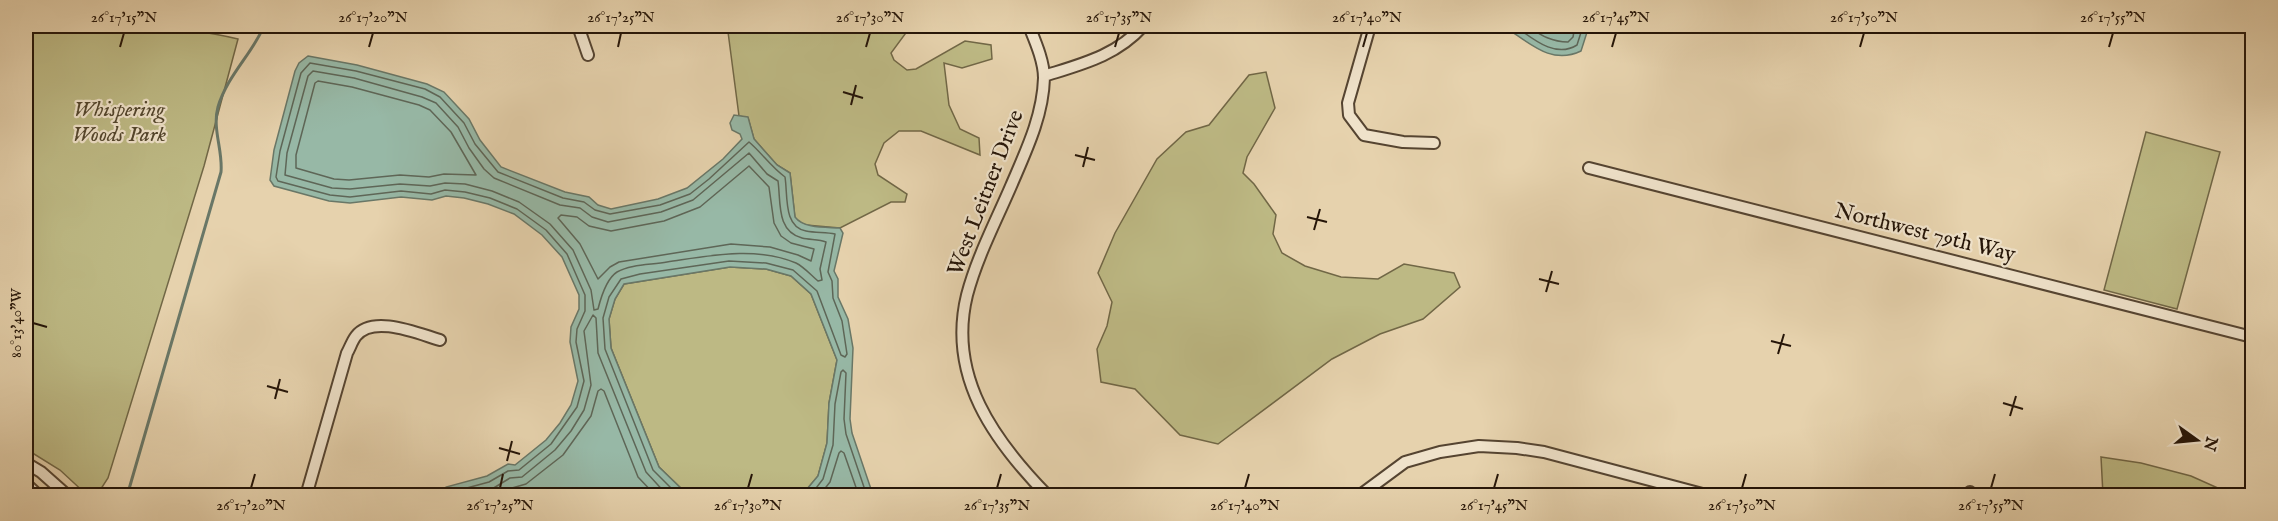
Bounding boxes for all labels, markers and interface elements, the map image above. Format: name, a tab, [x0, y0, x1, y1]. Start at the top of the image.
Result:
text: 26°17'15"N	[91, 8, 157, 27]
text: 26°17'20"N	[338, 8, 408, 27]
text: 26°17'25"N	[587, 8, 655, 27]
text: 26°17'30"N	[836, 8, 904, 27]
text: 26°17'35"N	[1086, 8, 1152, 27]
text: 26°17'40"N	[1332, 8, 1402, 27]
text: 26°17'45"N	[1582, 8, 1650, 27]
text: 26°17'50"N	[1830, 8, 1898, 27]
text: 26°17'55"N	[2080, 8, 2146, 27]
park label: Whispering Woods Park	[72, 96, 166, 149]
street label: West Leitner Drive	[942, 106, 1030, 280]
street label: Northwest 79th Way	[1832, 197, 2019, 269]
text: 80°13'40"W	[7, 287, 26, 358]
north arrow	[2167, 410, 2227, 470]
text: N	[2198, 433, 2221, 453]
text: 26°17'20"N	[216, 496, 286, 515]
text: 26°17'25"N	[466, 496, 534, 515]
text: 26°17'30"N	[714, 496, 782, 515]
text: 26°17'35"N	[964, 496, 1030, 515]
text: 26°17'40"N	[1210, 496, 1280, 515]
text: 26°17'45"N	[1460, 496, 1528, 515]
text: 26°17'50"N	[1708, 496, 1776, 515]
text: 26°17'55"N	[1958, 496, 2024, 515]

